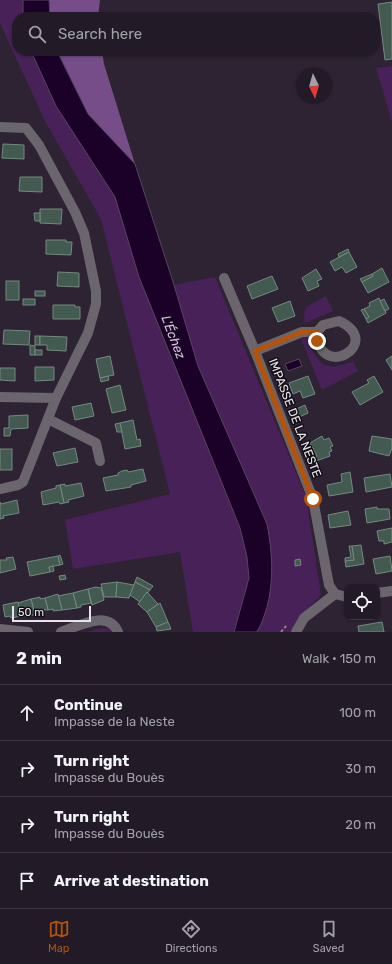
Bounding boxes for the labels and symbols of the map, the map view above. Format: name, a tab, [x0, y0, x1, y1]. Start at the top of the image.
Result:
north arrow	[296, 68, 332, 104]
water label: L'Échez	[158, 313, 189, 361]
route end	[308, 332, 326, 350]
street label: IMPASSE DE LA NESTE	[266, 357, 324, 479]
route start	[304, 490, 322, 508]
scale bar	[12, 604, 91, 623]

